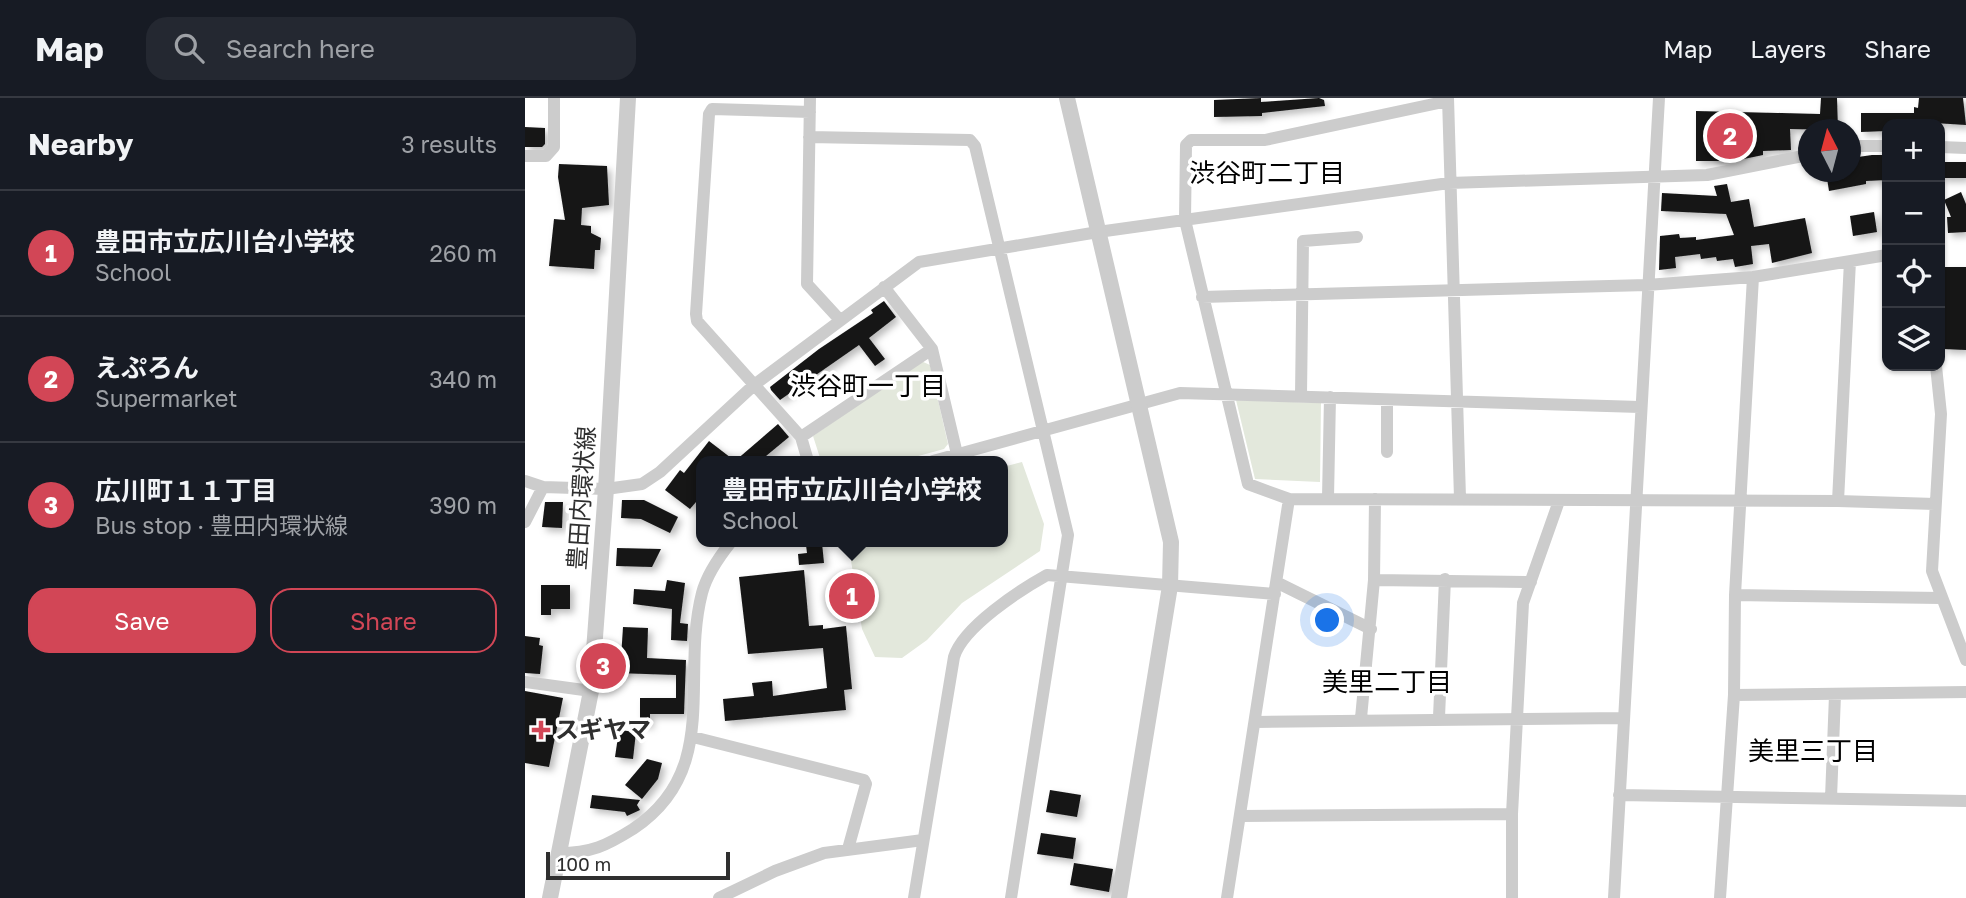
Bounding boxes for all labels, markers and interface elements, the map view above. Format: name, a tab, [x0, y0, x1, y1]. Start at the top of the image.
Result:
search box	[146, 17, 636, 80]
text: Map	[35, 29, 104, 68]
icon: search	[170, 29, 208, 67]
text: Search here	[226, 33, 375, 64]
text: Map	[1663, 34, 1712, 63]
text: Layers	[1750, 34, 1826, 63]
text: Share	[1864, 34, 1931, 63]
pin: 2	[1707, 110, 1753, 162]
north arrow	[1798, 119, 1861, 182]
map controls	[1882, 119, 1945, 371]
button: +	[1882, 119, 1945, 182]
text: Nearby	[28, 126, 133, 162]
text: 3 results	[401, 130, 497, 158]
district label: 渋谷町二丁目	[1189, 157, 1345, 188]
button: −	[1882, 182, 1945, 245]
text: 豊田市立広川台小学校	[95, 226, 355, 257]
text: 1	[45, 239, 57, 267]
text: 260 m	[429, 239, 497, 267]
button: locate	[1882, 245, 1945, 308]
text: School	[95, 258, 171, 286]
button: layers	[1882, 308, 1945, 371]
text: えぷろん	[95, 352, 199, 383]
text: 2	[44, 365, 58, 393]
text: 340 m	[429, 365, 497, 393]
district label: 渋谷町一丁目	[790, 370, 946, 401]
text: Supermarket	[95, 384, 238, 412]
street label: 豊田内環状線	[561, 425, 600, 571]
popup	[696, 456, 1008, 547]
text: 豊田市立広川台小学校	[722, 474, 982, 505]
text: 広川町１１丁目	[95, 475, 277, 506]
text: 3	[44, 491, 58, 519]
text: 390 m	[429, 491, 497, 519]
text: School	[722, 506, 798, 534]
text: Bus stop · 豊田内環状線	[95, 511, 348, 539]
pin: 1	[829, 570, 875, 622]
button: Save	[28, 588, 256, 653]
button: Share	[270, 588, 497, 653]
your location	[1310, 603, 1344, 637]
pin: 3	[580, 640, 626, 692]
district label: 美里二丁目	[1322, 666, 1452, 697]
place label: スギヤマ	[555, 714, 651, 743]
marker: スギヤマ	[533, 722, 549, 738]
district label: 美里三丁目	[1748, 735, 1878, 766]
scale bar	[546, 849, 730, 881]
text: 100 m	[557, 852, 611, 875]

